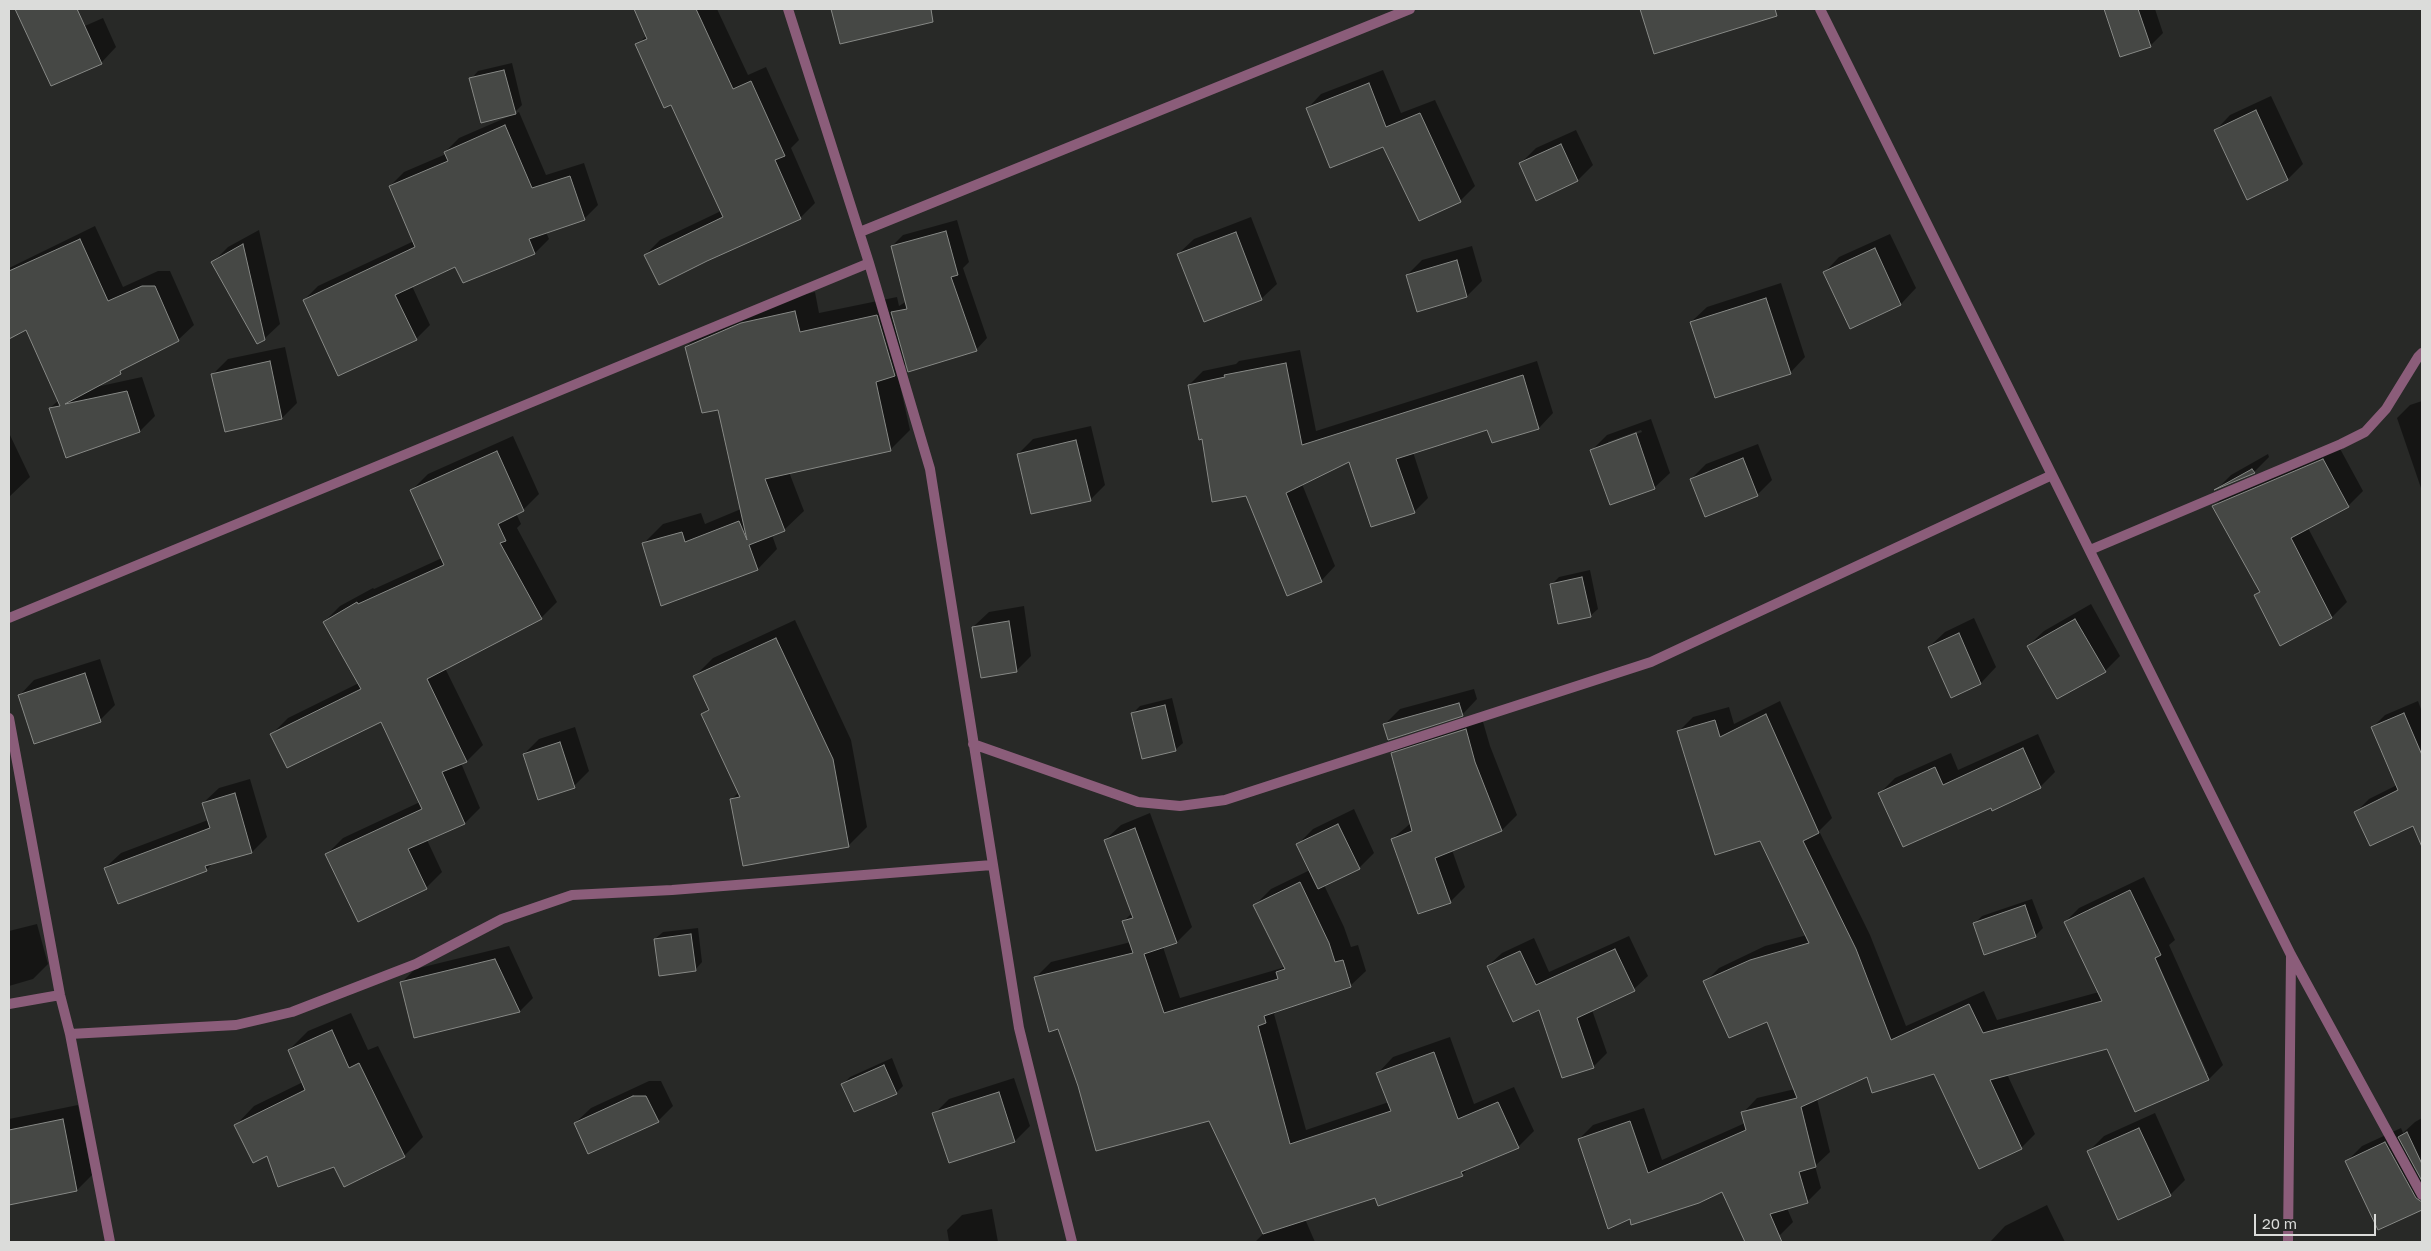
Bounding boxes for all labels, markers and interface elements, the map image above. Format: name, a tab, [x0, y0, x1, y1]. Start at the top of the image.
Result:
scale bar	[2256, 1204, 2378, 1236]
text: 20 m	[2262, 1214, 2297, 1232]

